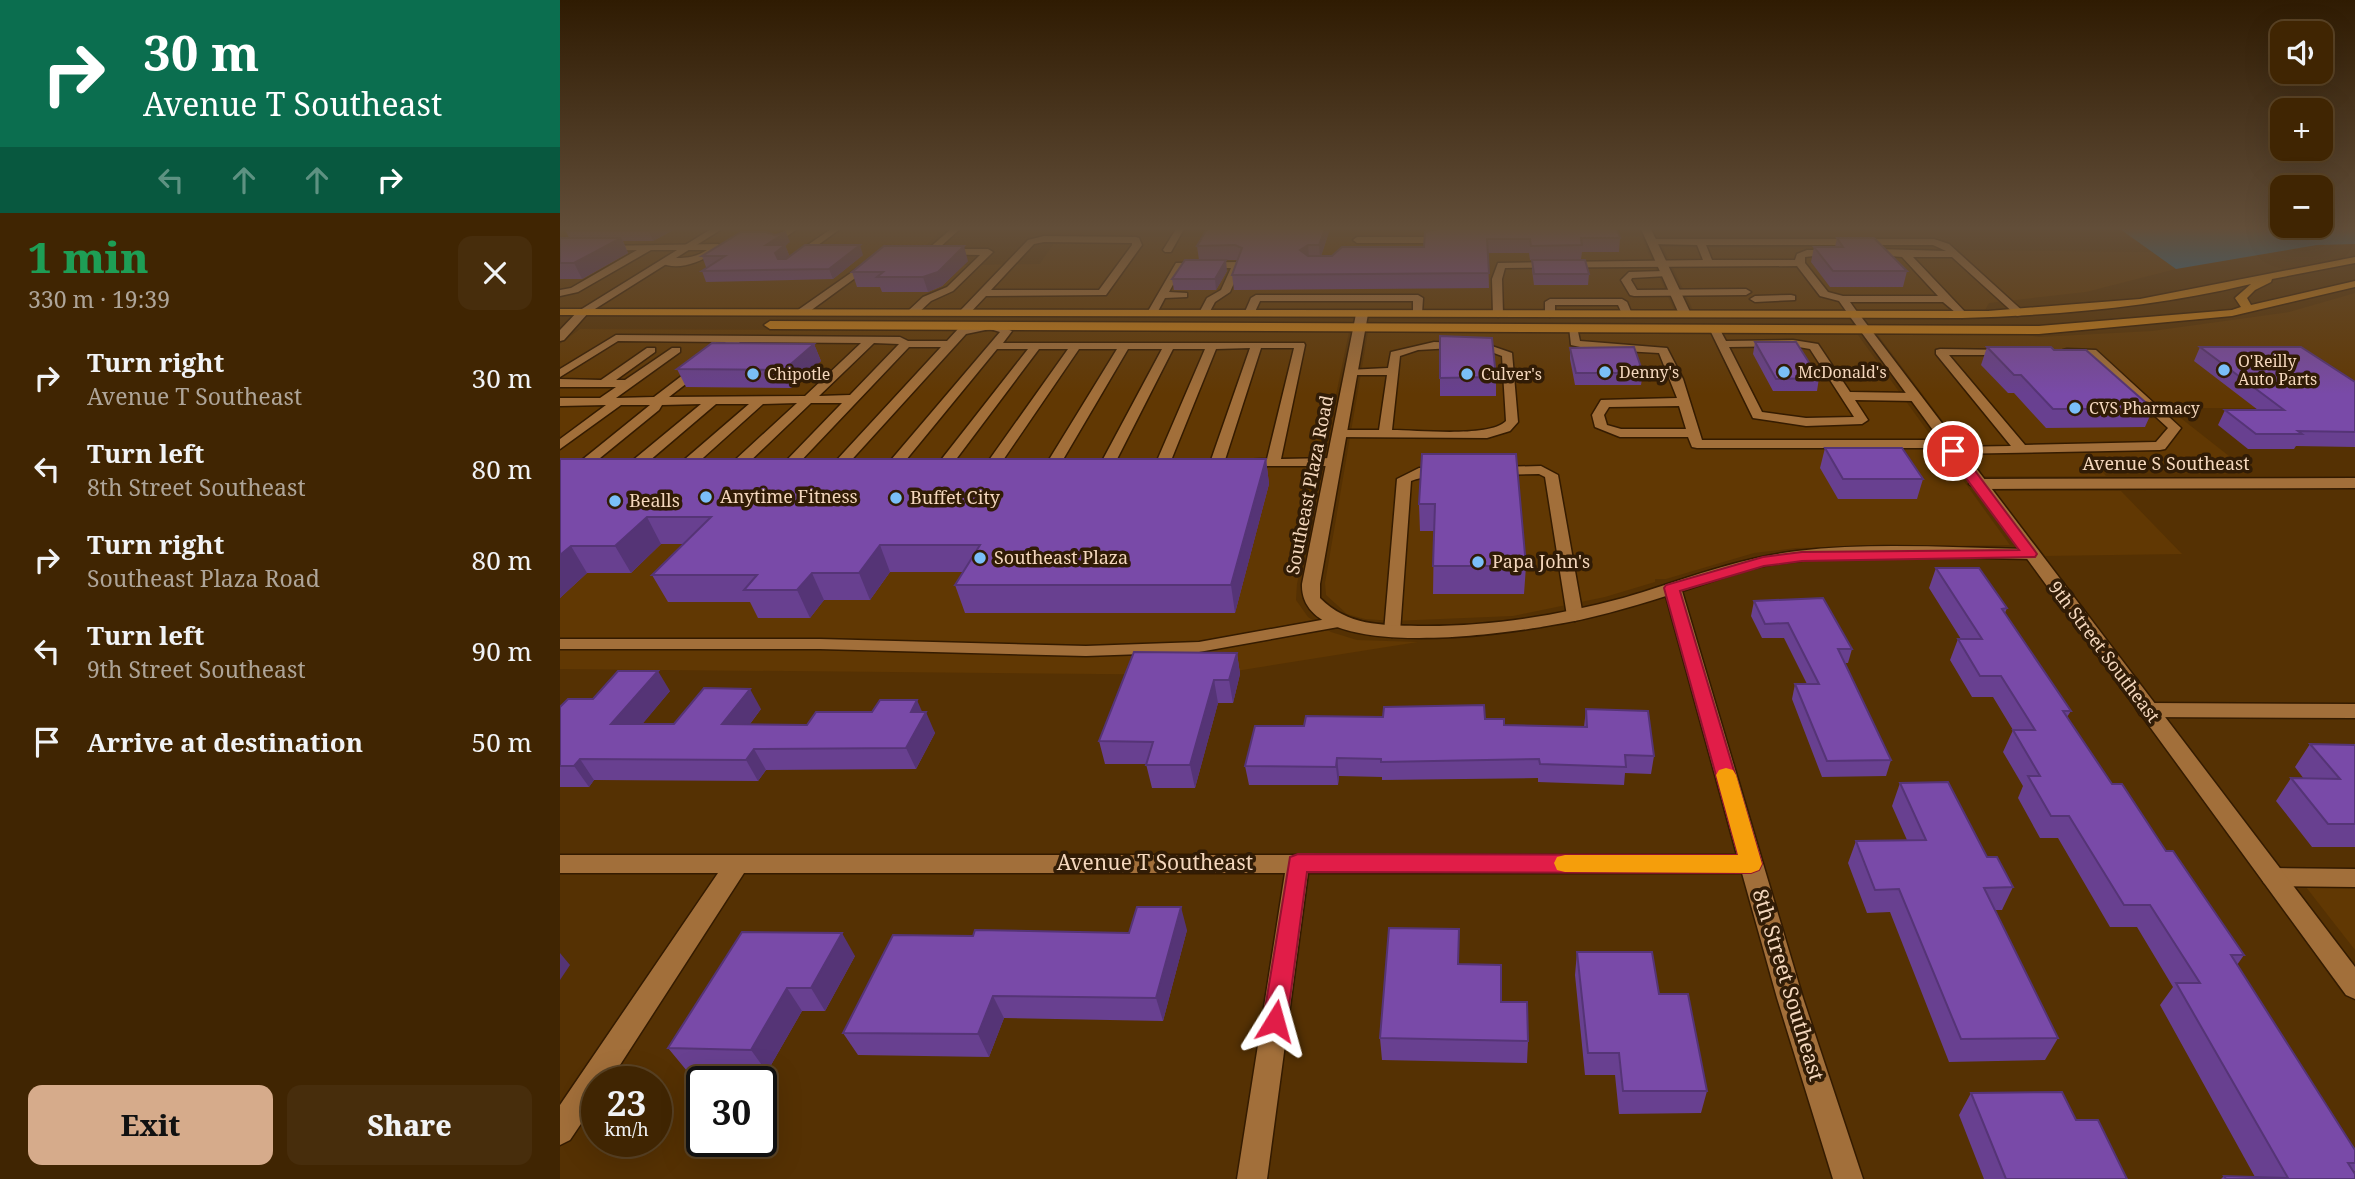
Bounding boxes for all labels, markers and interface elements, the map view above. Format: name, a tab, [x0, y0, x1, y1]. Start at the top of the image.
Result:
text: 30 m	[143, 19, 259, 85]
map controls	[2270, 21, 2333, 238]
button: sound	[2270, 21, 2333, 84]
icon: right	[28, 28, 119, 119]
text: Avenue T Southeast	[143, 82, 442, 125]
button: +	[2270, 98, 2333, 161]
icon: left	[152, 161, 190, 199]
icon: ahead	[225, 161, 263, 199]
icon: ahead	[298, 161, 336, 199]
icon: right	[371, 161, 409, 199]
button: −	[2270, 175, 2333, 238]
text: 1 min	[28, 228, 149, 285]
button: close	[458, 236, 532, 310]
text: 330 m · 19:39	[28, 283, 170, 315]
text: Turn right	[87, 344, 224, 380]
place label: O'Reilly Auto Parts	[2238, 350, 2317, 390]
icon: right	[28, 359, 66, 397]
text: 30 m	[472, 360, 532, 396]
place label: Denny's	[1619, 361, 1679, 383]
place label: McDonald's	[1798, 361, 1887, 383]
marker: O'Reilly Auto Parts	[2216, 362, 2232, 378]
place label: Chipotle	[767, 363, 830, 385]
place label: Culver's	[1481, 363, 1542, 385]
marker: Denny's	[1597, 364, 1613, 380]
marker: McDonald's	[1776, 364, 1792, 380]
marker: Chipotle	[745, 366, 761, 382]
marker: Culver's	[1459, 366, 1475, 382]
text: Avenue T Southeast	[87, 380, 302, 412]
street label: Southeast Plaza Road	[1280, 393, 1338, 577]
place label: CVS Pharmacy	[2089, 397, 2201, 419]
marker: CVS Pharmacy	[2067, 400, 2083, 416]
pin	[1923, 421, 1983, 481]
icon: arrive	[1934, 432, 1972, 470]
text: Turn left	[87, 435, 204, 471]
icon: left	[28, 450, 66, 488]
text: 80 m	[472, 451, 532, 487]
street label: Avenue S Southeast	[2082, 451, 2250, 475]
text: 8th Street Southeast	[87, 471, 305, 503]
place label: Anytime Fitness	[720, 484, 858, 508]
place label: Buffet City	[910, 485, 1001, 509]
place label: Bealls	[629, 488, 680, 512]
marker: Anytime Fitness	[698, 489, 714, 505]
marker: Buffet City	[888, 490, 904, 506]
marker: Bealls	[607, 493, 623, 509]
text: Turn right	[87, 526, 224, 562]
icon: right	[28, 541, 66, 579]
text: 80 m	[472, 542, 532, 578]
place label: Southeast Plaza	[994, 545, 1128, 569]
place label: Papa John's	[1492, 549, 1590, 573]
marker: Southeast Plaza	[972, 550, 988, 566]
marker: Papa John's	[1470, 554, 1486, 570]
text: Southeast Plaza Road	[87, 562, 320, 594]
street label: 9th Street Southeast	[2044, 576, 2166, 727]
text: Turn left	[87, 617, 204, 653]
icon: left	[28, 632, 66, 670]
text: 90 m	[472, 633, 532, 669]
text: 9th Street Southeast	[87, 653, 305, 685]
icon: arrive	[28, 723, 66, 761]
text: Arrive at destination	[87, 724, 363, 760]
text: 50 m	[472, 724, 532, 760]
street label: Avenue T Southeast	[1057, 848, 1253, 876]
street label: 8th Street Southeast	[1746, 885, 1832, 1084]
position arrow	[1238, 984, 1312, 1058]
speed limit sign: 30	[686, 1066, 777, 1157]
text: 23	[607, 1079, 646, 1126]
button: Exit	[28, 1085, 273, 1165]
button: Share	[287, 1085, 532, 1165]
text: km/h	[604, 1117, 649, 1141]

